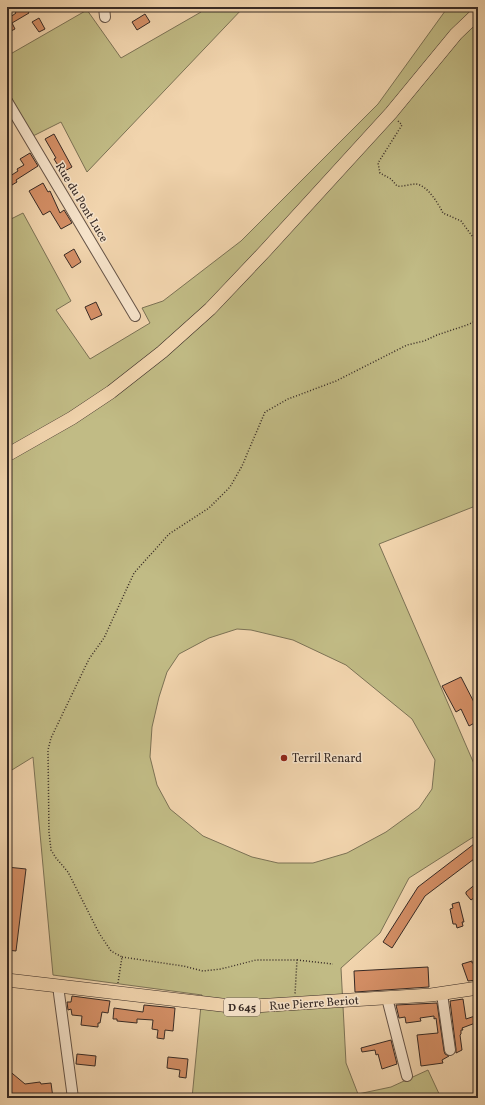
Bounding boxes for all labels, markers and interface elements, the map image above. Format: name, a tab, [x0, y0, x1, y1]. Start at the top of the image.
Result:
street label: Rue du Pont Luce	[51, 160, 111, 246]
place label: Terril Renard	[292, 751, 362, 767]
marker: Terril Renard	[279, 753, 289, 763]
street label: Rue Pierre Beriot	[269, 993, 359, 1015]
road number: D 645	[224, 998, 260, 1016]

